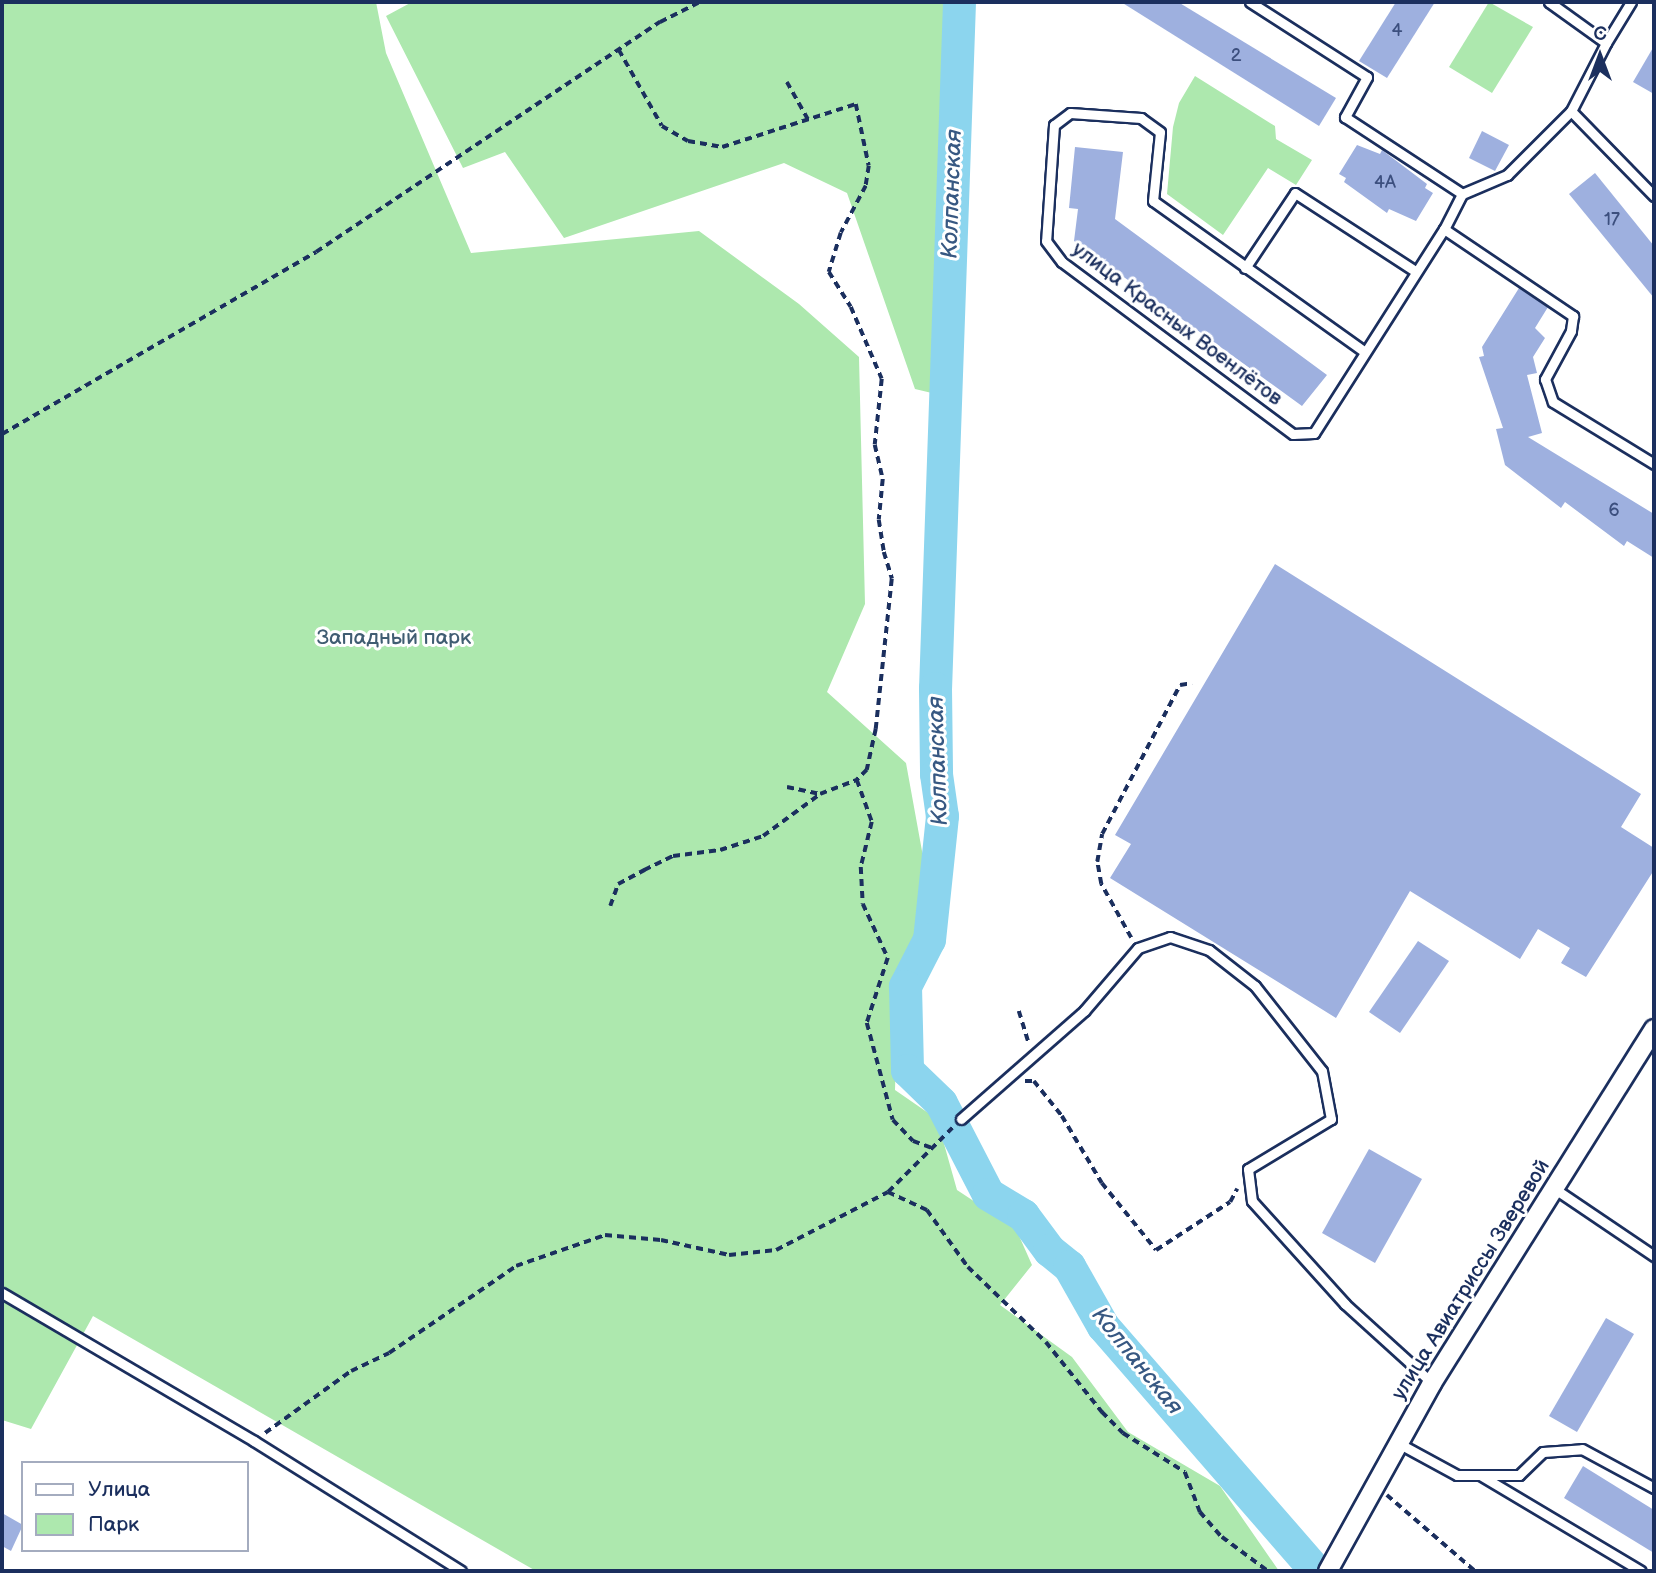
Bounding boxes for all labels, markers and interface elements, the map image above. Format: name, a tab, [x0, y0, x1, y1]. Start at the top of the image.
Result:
house number: 4	[1392, 20, 1402, 42]
north arrow	[1565, 21, 1635, 91]
text: С	[1593, 23, 1607, 46]
house number: 2	[1231, 45, 1241, 67]
water label: Колпанская	[936, 129, 968, 259]
house number: 4А	[1374, 172, 1396, 194]
house number: 17	[1604, 209, 1620, 231]
street label: улица Красных Военлётов	[1067, 237, 1287, 411]
house number: 6	[1609, 500, 1619, 522]
park label: Западный парк	[317, 625, 471, 651]
water label: Колпанская	[922, 696, 954, 826]
street label: улица Авиатриссы Зверевой	[1386, 1155, 1556, 1405]
water label: Колпанская	[1085, 1302, 1189, 1420]
legend	[21, 1461, 248, 1552]
text: Улица	[88, 1477, 150, 1502]
text: Парк	[88, 1512, 139, 1537]

